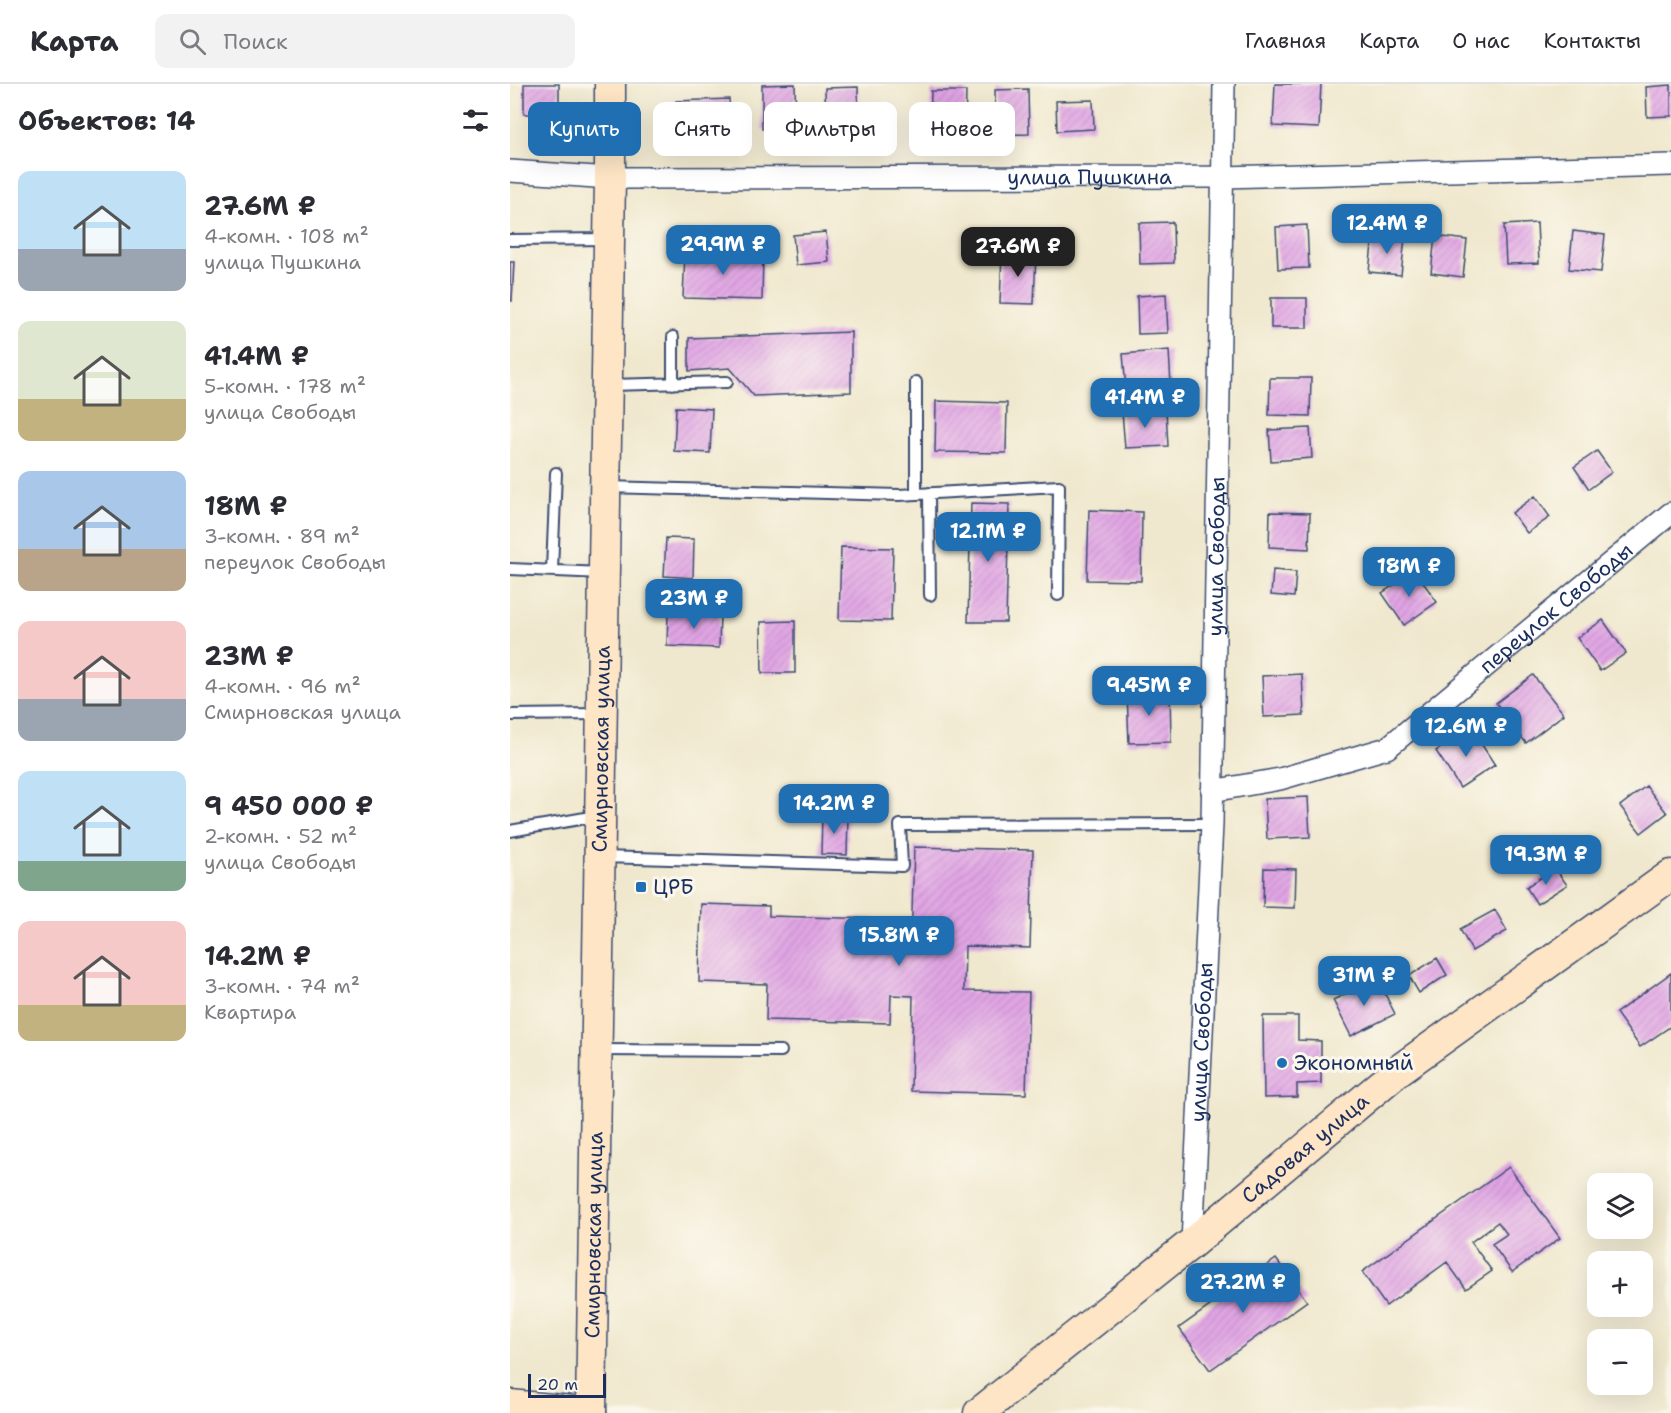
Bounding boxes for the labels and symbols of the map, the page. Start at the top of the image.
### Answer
street label: улица Пушкина [1007,163,1172,191]
pin: 12.4M ₽ [1332,204,1442,255]
pin: 29.9M ₽ [668,225,778,276]
pin: 27.6M ₽ [963,227,1073,278]
pin: 41.4M ₽ [1090,378,1200,429]
street label: улица Свободы [1201,476,1232,637]
pin: 12.1M ₽ [933,512,1043,563]
street label: переулок Свободы [1474,536,1639,680]
pin: 18M ₽ [1367,547,1451,598]
pin: 23M ₽ [652,579,736,630]
street label: Смирновская улица [586,645,617,853]
pin: 9.45M ₽ [1094,666,1204,717]
pin: 12.6M ₽ [1411,707,1521,758]
pin: 14.2M ₽ [779,784,889,835]
pin: 19.3M ₽ [1491,835,1601,886]
place label: ЦРБ [653,873,694,901]
marker: ЦРБ [634,880,648,894]
pin: 15.8M ₽ [844,916,954,967]
pin: 31M ₽ [1322,956,1406,1007]
street label: улица Свободы [1184,962,1219,1123]
place label: Экономный [1294,1049,1414,1077]
marker: Экономный [1275,1056,1289,1070]
street label: Садовая улица [1236,1087,1375,1210]
street label: Смирновская улица [578,1131,609,1339]
pin: 27.2M ₽ [1188,1263,1298,1314]
scale bar [528,1371,606,1398]

